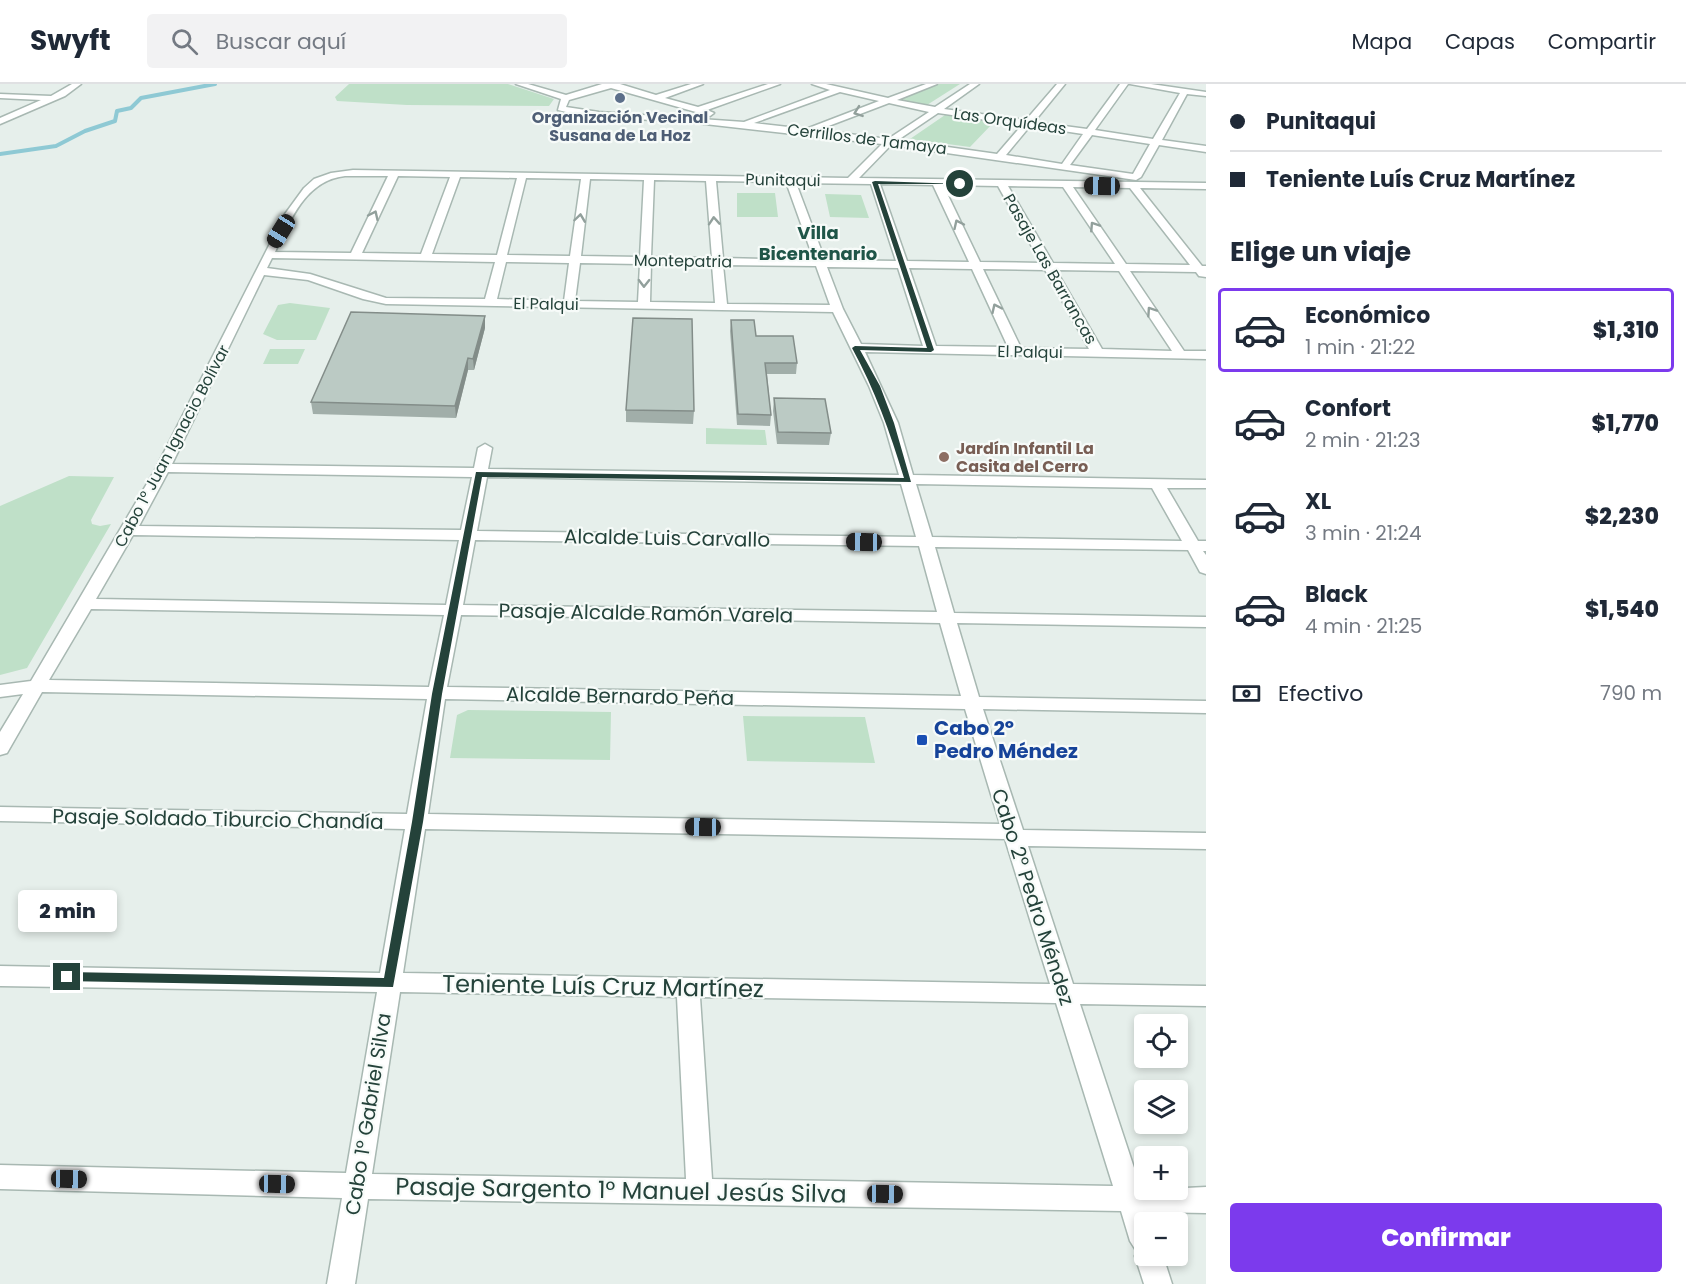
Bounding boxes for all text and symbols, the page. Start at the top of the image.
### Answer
search box [147,14,567,68]
text: Swyft [30,21,111,60]
icon: search [168,25,201,58]
text: Buscar aquí [216,26,346,57]
text: Mapa [1351,27,1412,56]
text: Capas [1445,27,1515,56]
text: Compartir [1548,27,1656,56]
marker: Organización Vecinal Susana de La Hoz [613,91,627,105]
street label: Las Orquídeas [952,102,1068,140]
one-way arrow [853,104,864,117]
place label: Organización Vecinal Susana de La Hoz [532,106,708,147]
text: Punitaqui [1266,106,1376,137]
street label: Cerrillos de Tamaya [786,118,948,160]
text: Teniente Luís Cruz Martínez [1266,164,1575,195]
street label: Punitaqui [745,168,821,192]
route start [946,170,973,197]
car [1084,177,1120,195]
street label: Pasaje Las Barrancas [997,190,1103,348]
one-way arrow [367,210,379,221]
car [264,211,298,251]
one-way arrow [574,214,586,223]
one-way arrow [708,216,721,225]
district label: Villa Bicentenario [759,220,877,266]
one-way arrow [954,220,966,231]
one-way arrow [1090,222,1101,233]
text: Elige un viaje [1230,233,1411,270]
street label: Montepatria [634,249,732,273]
one-way arrow [638,279,650,288]
street label: El Palqui [513,292,579,316]
text: Económico [1305,300,1430,331]
icon: car [1233,303,1287,357]
one-way arrow [992,304,1004,315]
one-way arrow [1147,307,1158,318]
text: $1,310 [1593,315,1659,346]
text: 1 min · 21:22 [1305,333,1415,361]
street label: El Palqui [997,340,1063,364]
street label: Cabo 1° Juan Ignacio Bolívar [109,341,235,551]
text: Confort [1305,393,1391,424]
icon: car [1233,396,1287,450]
text: $1,770 [1592,408,1659,439]
text: 2 min · 21:23 [1305,426,1421,454]
place label: Jardín Infantil La Casita del Cerro [956,437,1094,478]
marker: Jardín Infantil La Casita del Cerro [937,450,951,464]
text: XL [1305,486,1331,517]
icon: car [1233,489,1287,543]
text: $2,230 [1585,501,1659,532]
text: 3 min · 21:24 [1305,519,1422,547]
street label: Alcalde Luis Carvallo [564,522,770,554]
car [846,533,882,551]
text: Black [1305,579,1368,610]
icon: car [1233,582,1287,636]
text: $1,540 [1585,594,1659,625]
street label: Pasaje Alcalde Ramón Varela [498,596,794,630]
text: 4 min · 21:25 [1305,612,1422,640]
icon: cash [1230,677,1263,710]
text: Efectivo [1278,678,1363,709]
text: 790 m [1600,679,1662,707]
street label: Alcalde Bernardo Peña [506,680,734,712]
place label: Cabo 2º Pedro Méndez [934,714,1078,765]
marker: Cabo 2º Pedro Méndez [915,733,929,747]
street label: Cabo 2° Pedro Méndez [985,785,1081,1009]
street label: Pasaje Soldado Tiburcio Chandía [52,802,384,836]
car [685,818,721,836]
callout: 2 min [17,890,116,932]
text: 2 min [39,897,96,925]
route end [53,963,80,990]
street label: Teniente Luís Cruz Martínez [442,967,764,1005]
street label: Cabo 1° Gabriel Silva [338,1011,398,1217]
map controls [1134,1014,1188,1266]
button: locate [1134,1014,1188,1068]
button: layers [1134,1080,1188,1134]
button: + [1134,1146,1188,1200]
car [51,1170,87,1188]
street label: Pasaje Sargento 1° Manuel Jesús Silva [395,1170,847,1210]
car [259,1175,295,1193]
car [867,1185,903,1203]
button: Confirmar [1230,1203,1662,1272]
button: − [1134,1212,1188,1266]

